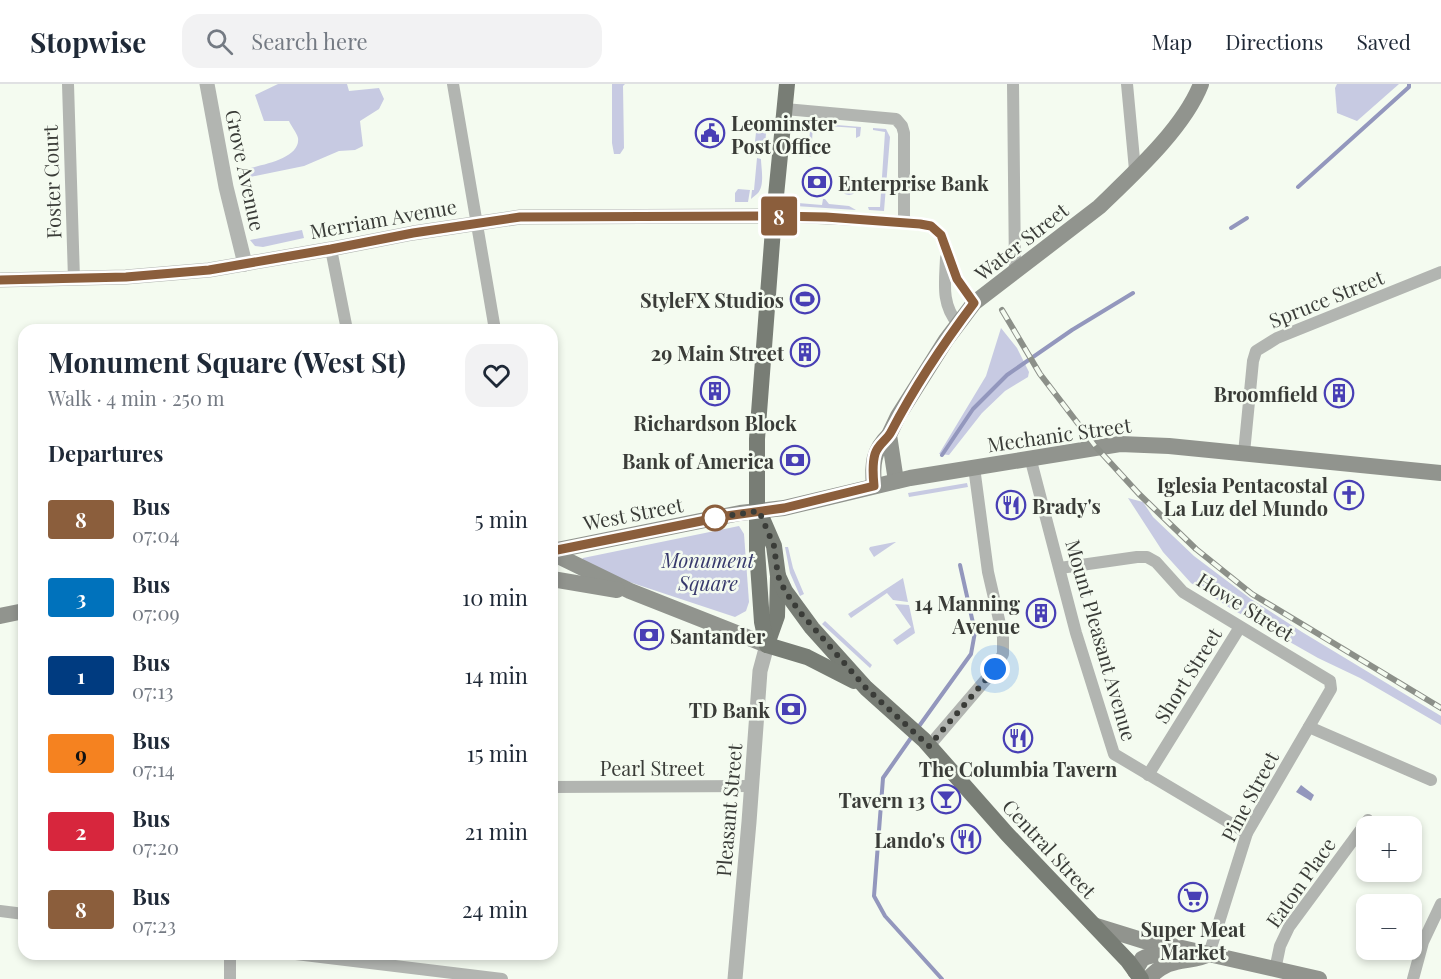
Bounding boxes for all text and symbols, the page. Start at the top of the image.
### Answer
search box [182,14,602,68]
text: Stopwise [30,23,146,60]
icon: search [203,25,236,58]
text: Search here [251,26,368,56]
text: Map [1151,27,1192,55]
text: Directions [1225,27,1323,55]
text: Saved [1356,27,1411,55]
street label: Grove Avenue [220,107,272,233]
place label: Leominster Post Office [731,109,837,159]
public building icon: Leominster Post Office [694,117,726,149]
street label: Foster Court [35,124,66,239]
bank icon: Enterprise Bank [801,166,833,198]
place label: Enterprise Bank [838,169,989,196]
street label: Merriam Avenue [307,192,459,244]
street label: Water Street [968,195,1074,287]
line badge: 8 [760,196,798,236]
text: 8 [773,202,785,230]
street label: Spruce Street [1265,262,1388,333]
sports icon: StyleFX Studios [789,283,821,315]
place label: StyleFX Studios [640,286,784,313]
building icon: 29 Main Street [789,336,821,368]
place label: 29 Main Street [651,339,785,366]
text: Monument Square (West St) [48,343,406,380]
button: heart [465,344,528,407]
building icon: Richardson Block [699,375,731,407]
building icon: Broomfield [1323,377,1355,409]
place label: Broomfield [1214,380,1318,407]
text: Walk · 4 min · 250 m [48,384,225,411]
place label: Richardson Block [633,409,797,436]
street label: Mechanic Street [985,410,1133,457]
text: Departures [48,438,163,468]
bank icon: Bank of America [779,444,811,476]
place label: Bank of America [622,447,775,474]
place label: Iglesia Pentacostal La Luz del Mundo [1157,471,1328,521]
church icon: Iglesia Pentacostal La Luz del Mundo [1333,479,1365,511]
restaurant icon: Brady's [995,489,1027,521]
street label: West Street [580,490,686,536]
text: Bus [132,491,170,521]
place label: Brady's [1032,492,1101,519]
text: 5 min [475,504,528,534]
text: 8 [75,505,87,533]
unlabelled marker [702,505,728,531]
text: 07:04 [132,521,179,548]
street label: Mount Pleasant Avenue [1060,536,1144,744]
park label: Monument Square [661,546,756,596]
street label: Howe Street [1192,566,1300,647]
text: Bus [132,569,170,599]
text: 10 min [462,582,528,612]
text: 3 [76,583,86,611]
place label: 14 Manning Avenue [915,589,1020,639]
building icon: 14 Manning Avenue [1025,597,1057,629]
text: 07:09 [132,599,180,626]
bank icon: Santander [633,619,665,651]
street label: Short Street [1147,621,1228,728]
place label: Santander [670,622,766,649]
text: Bus [132,647,170,677]
your location [980,654,1010,684]
text: 14 min [464,660,528,690]
text: 1 [77,661,85,689]
text: 07:13 [132,677,174,704]
bank icon: TD Bank [775,693,807,725]
place label: TD Bank [689,696,770,723]
restaurant icon: The Columbia Tavern [1002,722,1034,754]
text: Bus [132,725,170,755]
text: 15 min [467,738,528,768]
text: 9 [75,739,87,767]
street label: Pleasant Street [709,741,747,878]
street label: Pine Street [1214,745,1284,846]
street label: Pearl Street [600,754,705,781]
text: 07:14 [132,755,175,782]
place label: The Columbia Tavern [919,755,1118,782]
bar icon: Tavern 13 [930,783,962,815]
place label: Tavern 13 [839,786,925,813]
street label: Central Street [997,793,1104,904]
text: Bus [132,803,170,833]
text: 21 min [465,816,528,846]
map controls [1356,816,1422,960]
button: + [1356,816,1422,882]
text: 2 [76,817,86,845]
restaurant icon: Lando's [950,823,982,855]
place label: Lando's [874,826,945,853]
street label: Eaton Place [1259,832,1341,932]
text: 07:20 [132,833,179,860]
text: Bus [132,881,170,911]
supermarket icon: Super Meat Market [1177,881,1209,913]
text: 24 min [462,894,528,924]
button: − [1356,894,1422,960]
text: 8 [75,895,87,923]
text: 07:23 [132,911,176,938]
place label: Super Meat Market [1141,915,1246,965]

